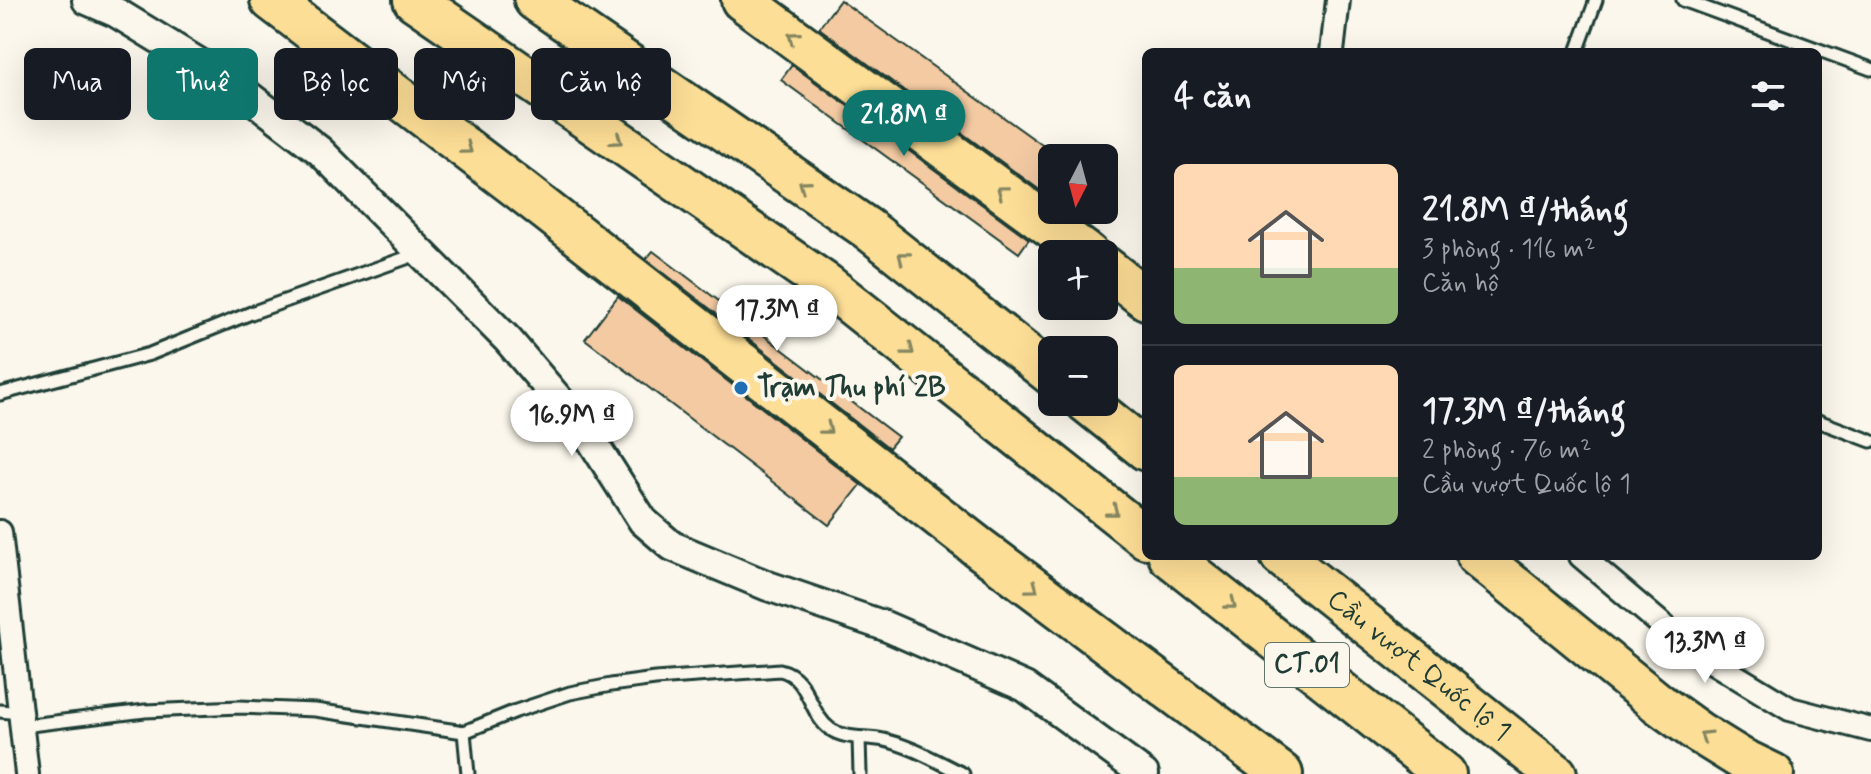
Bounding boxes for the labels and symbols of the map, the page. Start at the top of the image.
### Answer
one-way arrow [787,32,802,47]
pin: 21.8M ₫ [830,90,978,158]
one-way arrow [608,130,622,145]
one-way arrow [458,140,473,154]
north arrow [1038,144,1118,224]
one-way arrow [798,180,812,195]
one-way arrow [997,186,1011,200]
one-way arrow [897,253,912,267]
pin: 17.3M ₫ [703,285,851,353]
one-way arrow [900,340,914,355]
place label: Trạm Thu phí 2B [757,370,946,407]
marker: Trạm Thu phí 2B [732,379,750,397]
pin: 16.9M ₫ [498,390,646,458]
one-way arrow [818,419,832,434]
one-way arrow [1104,502,1119,516]
one-way arrow [1024,578,1039,592]
street label: Cầu vượt Quốc lộ 1 [1319,581,1519,750]
one-way arrow [1221,595,1236,609]
pin: 13.3M ₫ [1631,617,1779,685]
road number: CT.01 [1265,643,1349,687]
one-way arrow [1699,730,1714,745]

